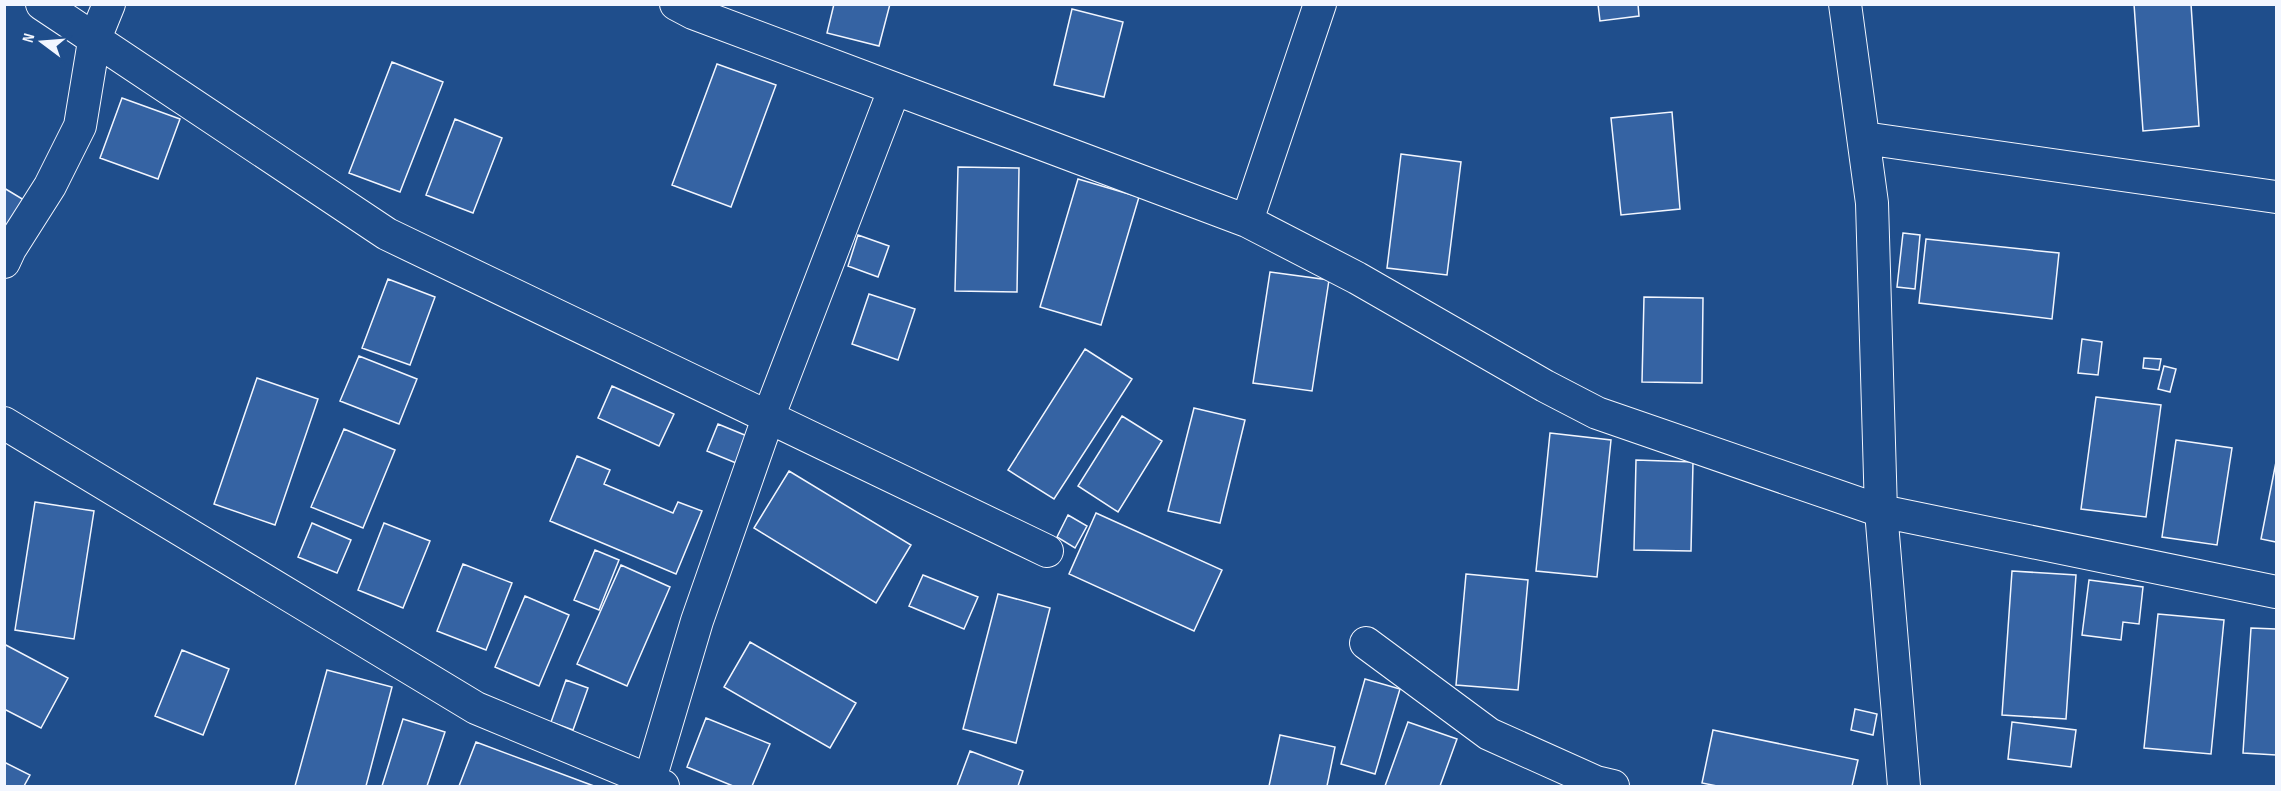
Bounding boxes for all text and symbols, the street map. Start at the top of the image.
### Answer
north arrow [12,12,72,72]
text: N [19,32,39,45]

